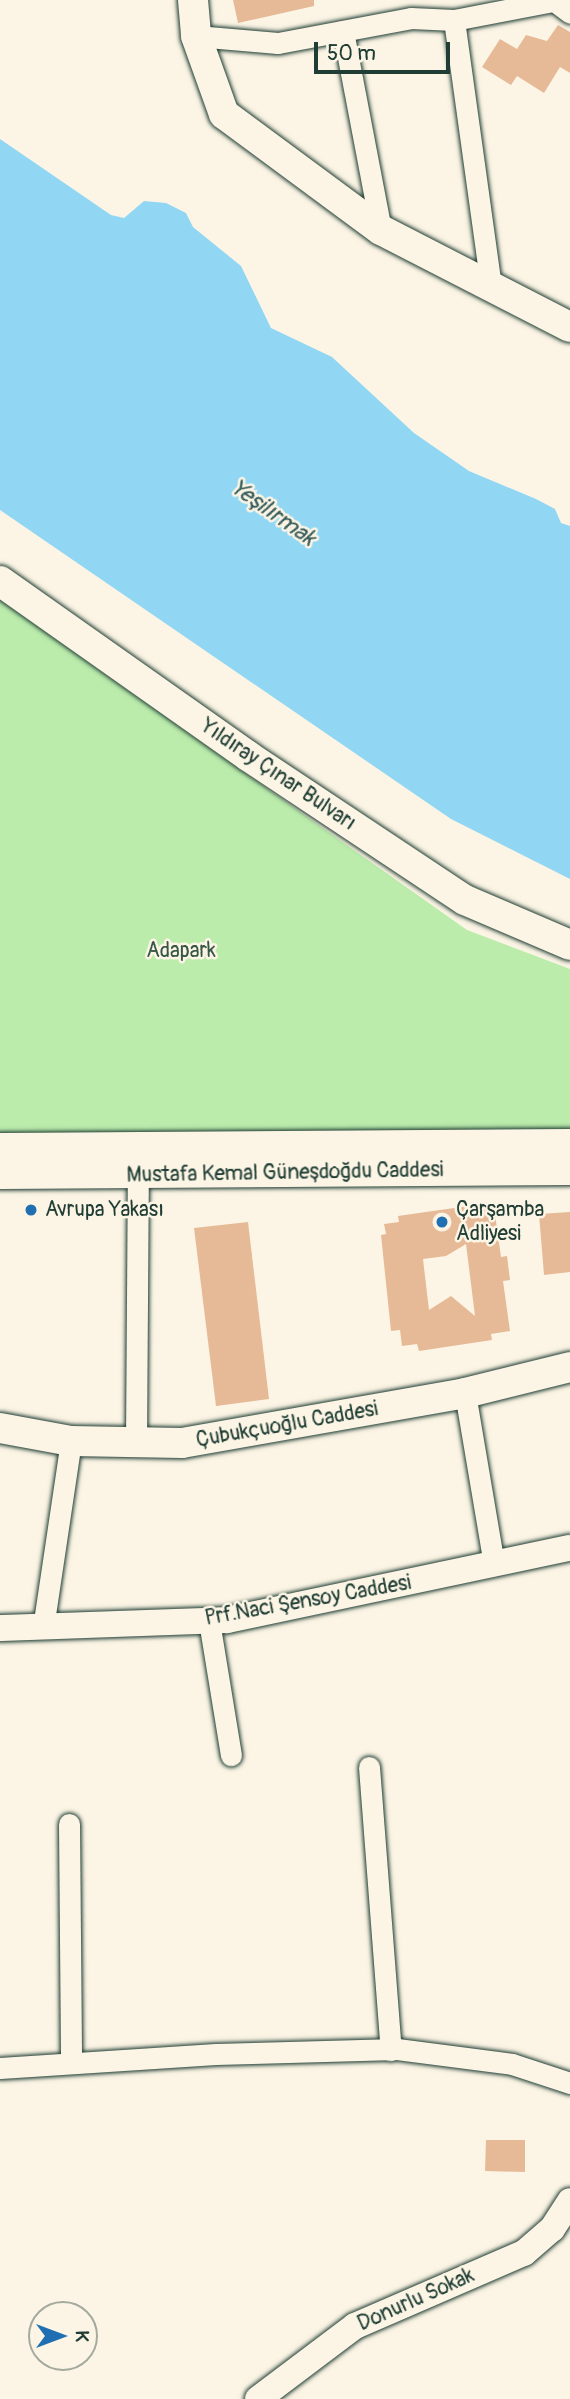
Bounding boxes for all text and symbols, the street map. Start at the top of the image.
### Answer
scale bar [318,28,454,72]
text: 50 m [327,40,376,67]
water label: Yeşilırmak [225,474,321,552]
street label: Yıldıray Çınar Bulvarı [196,714,360,836]
park label: Adapark [146,938,216,964]
street label: Mustafa Kemal Güneşdoğdu Caddesi [126,1158,444,1188]
place label: Avrupa Yakası [45,1197,164,1223]
place label: Çarşamba Adliyesi [456,1197,544,1247]
marker: Avrupa Yakası [23,1202,39,1218]
marker: Çarşamba Adliyesi [434,1214,450,1230]
street label: Çubukçuoğlu Caddesi [194,1397,380,1453]
street label: Prf.Naci Şensoy Caddesi [203,1570,413,1632]
street label: Donurlu Sokak [354,2263,478,2337]
north arrow [28,2301,98,2371]
text: K [70,2330,94,2342]

